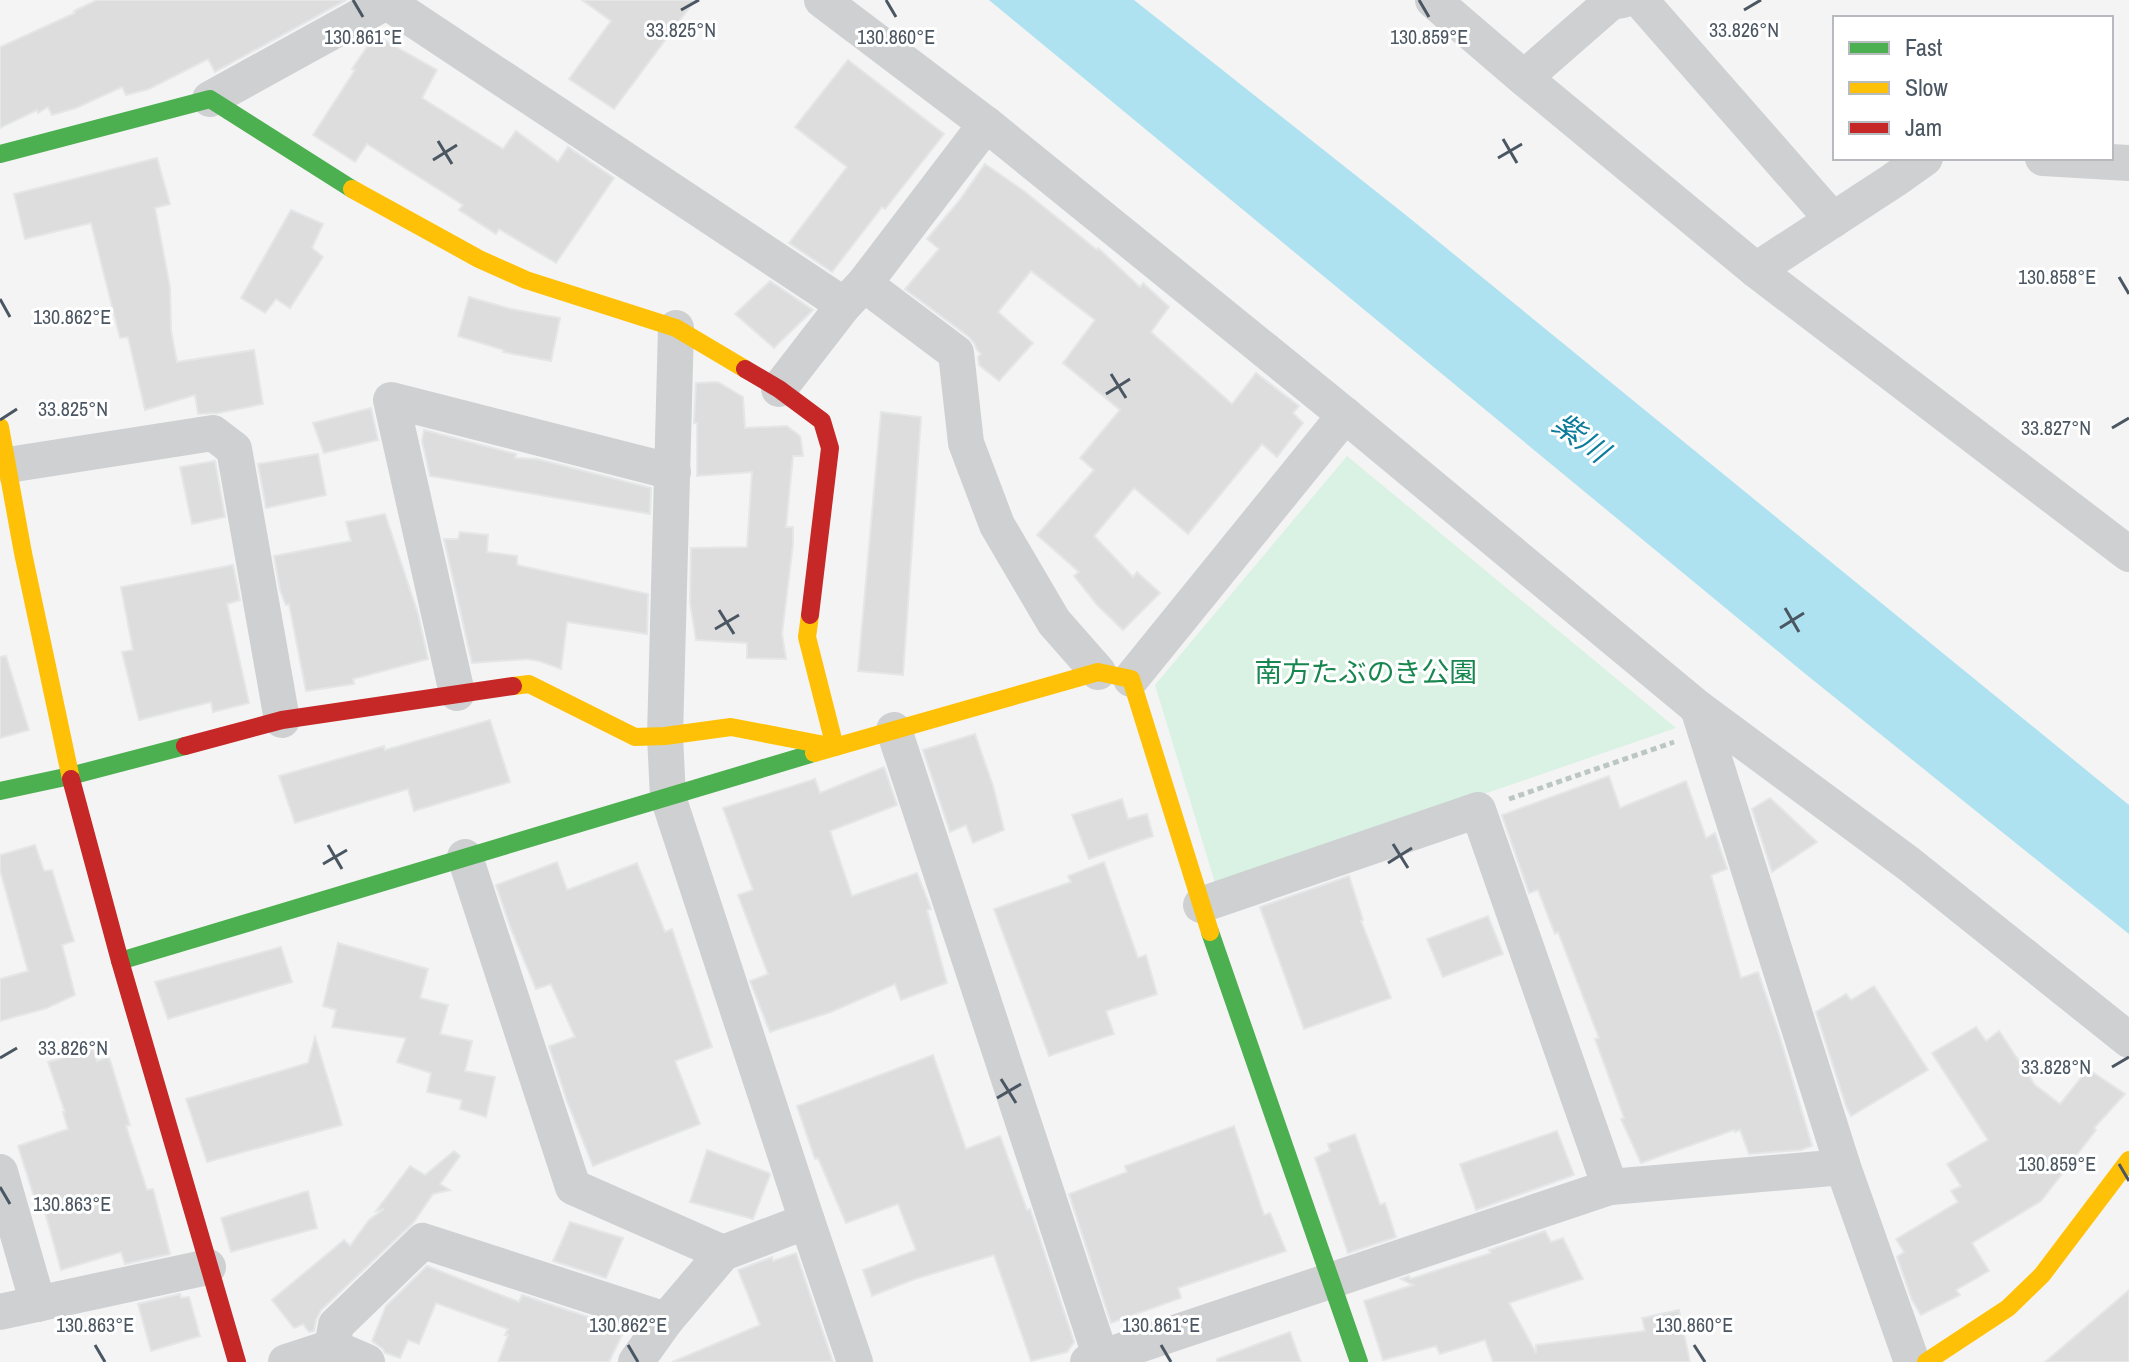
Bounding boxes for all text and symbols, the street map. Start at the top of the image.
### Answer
text: 33.825°N [646,16,716,43]
text: 33.826°N [1709,16,1779,43]
legend [1833,16,2113,160]
text: 130.861°E [324,23,402,50]
text: 130.860°E [857,23,935,50]
text: 130.859°E [1390,23,1468,50]
text: Fast [1905,31,1943,63]
text: Slow [1905,71,1948,103]
text: Jam [1905,111,1942,143]
text: 130.858°E [2018,263,2096,290]
text: 130.862°E [33,303,111,330]
text: 33.825°N [38,395,108,422]
water label: 紫川 [1545,403,1619,473]
text: 33.827°N [2021,414,2091,441]
park label: 南方たぶのき公園 [1254,653,1478,691]
text: 33.826°N [38,1034,108,1061]
text: 33.828°N [2021,1053,2091,1080]
text: 130.859°E [2018,1150,2096,1177]
text: 130.863°E [33,1190,111,1217]
text: 130.863°E [56,1311,134,1338]
text: 130.862°E [589,1311,667,1338]
text: 130.861°E [1122,1311,1200,1338]
text: 130.860°E [1655,1311,1733,1338]

